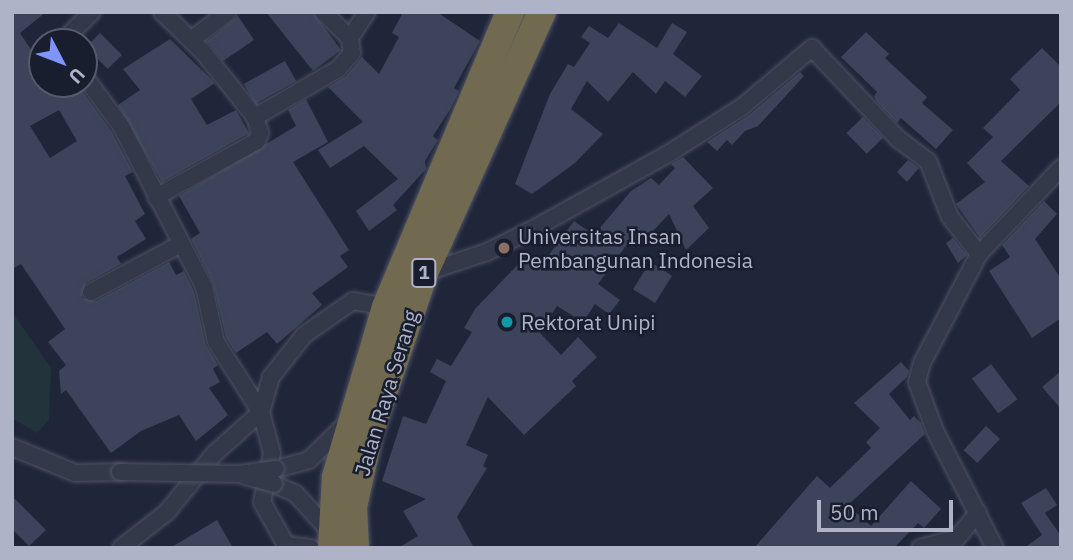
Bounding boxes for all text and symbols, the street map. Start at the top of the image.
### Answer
north arrow [28,28,98,98]
text: U [64,63,90,89]
place label: Universitas Insan Pembangunan Indonesia [518,223,753,273]
marker: Universitas Insan Pembangunan Indonesia [496,240,512,256]
road number: 1 [410,258,438,288]
street label: Jalan Raya Serang [349,307,423,479]
place label: Rektorat Unipi [521,309,656,335]
marker: Rektorat Unipi [499,314,515,330]
scale bar [821,486,958,530]
text: 50 m [830,498,879,526]

